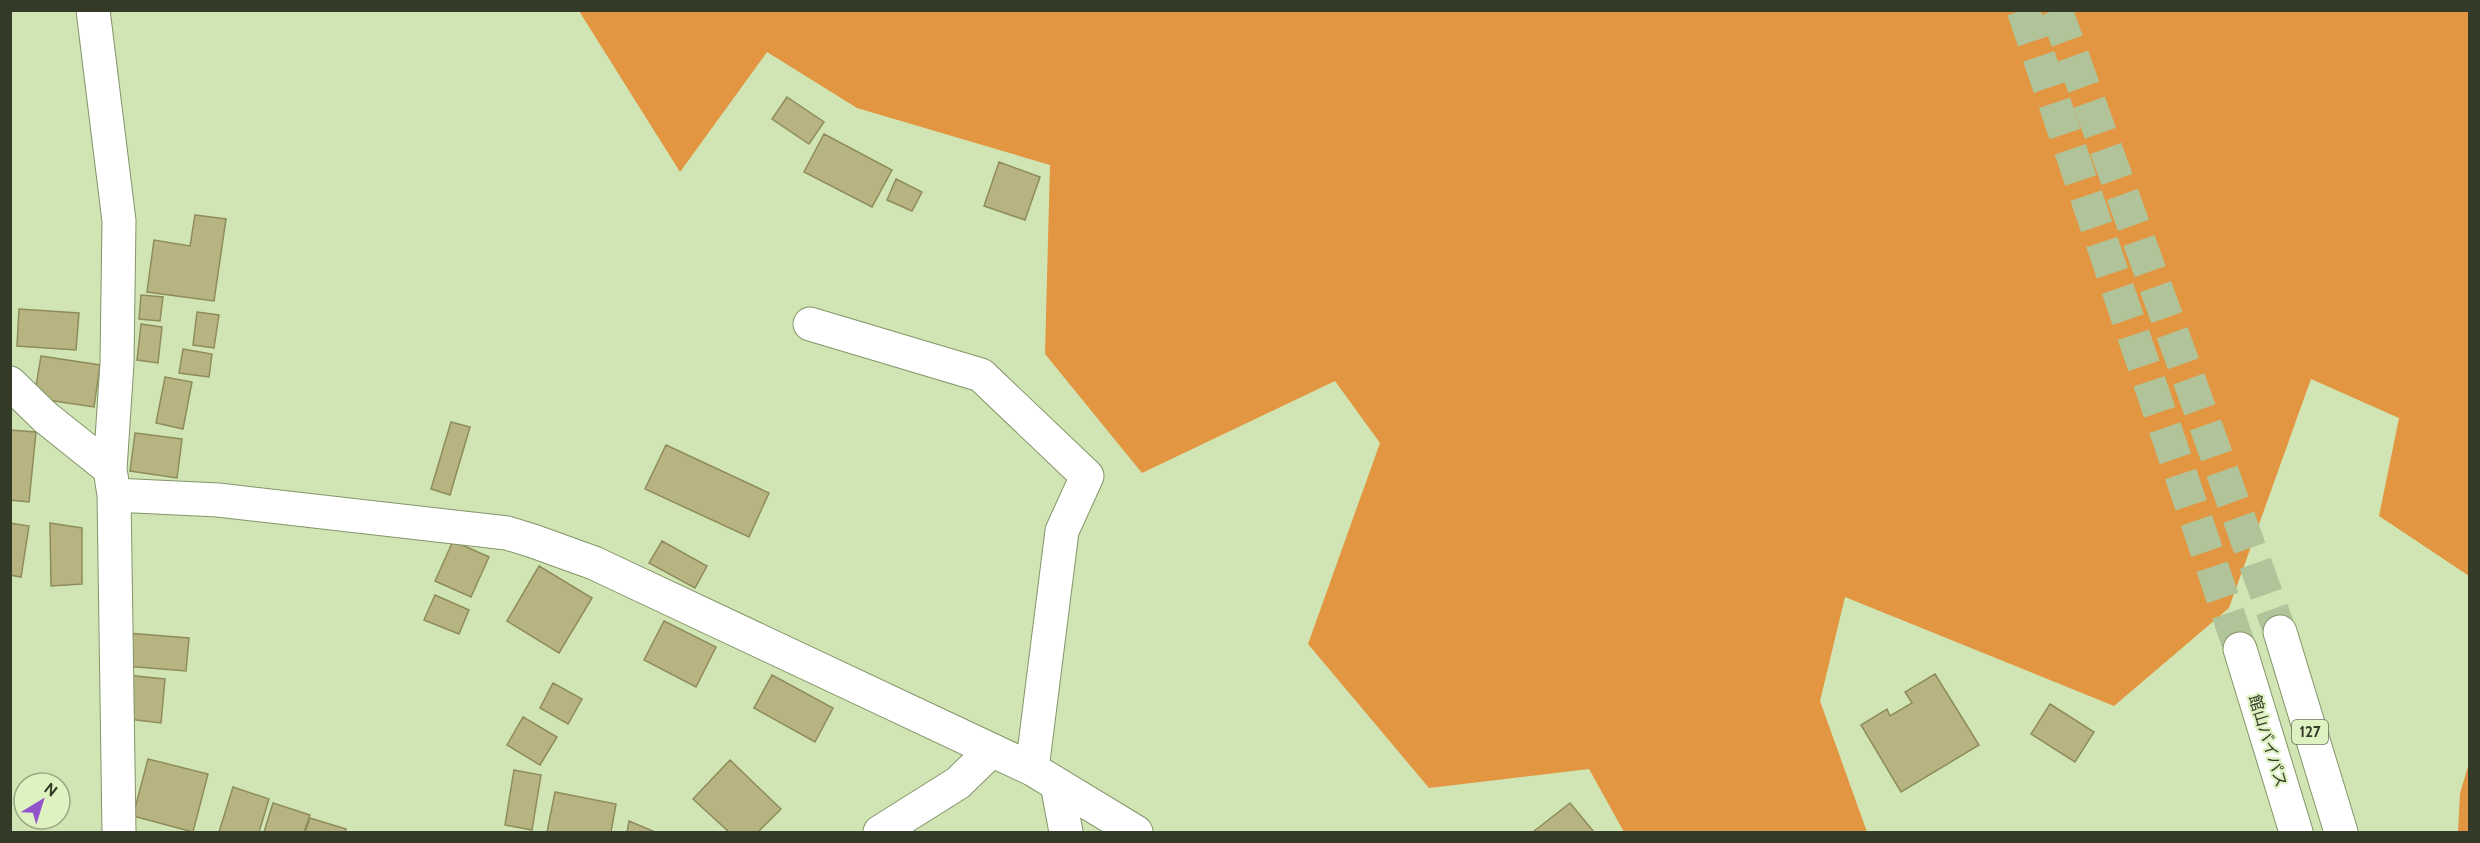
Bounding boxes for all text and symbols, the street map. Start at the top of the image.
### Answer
street label: 館山バイパス [2245,692,2291,790]
road number: 127 [2292,720,2328,744]
north arrow [12,771,72,831]
text: N [41,779,61,801]

